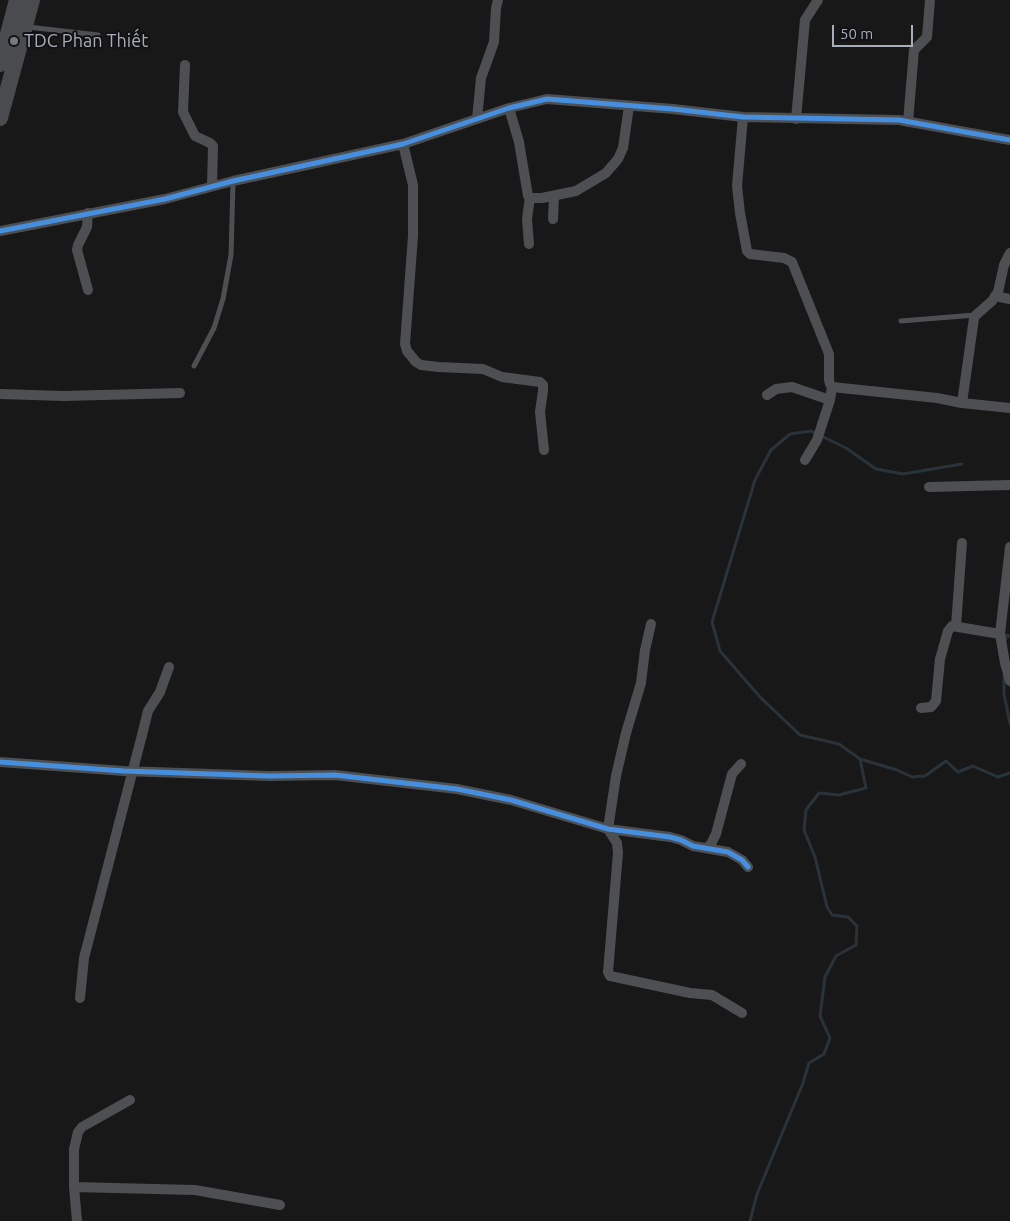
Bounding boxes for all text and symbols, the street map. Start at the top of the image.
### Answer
scale bar [835,15,916,47]
text: 50 m [840,25,873,42]
place label: TDC Phan Thiết [24,30,148,52]
marker: TDC Phan Thiết [8,35,20,47]

